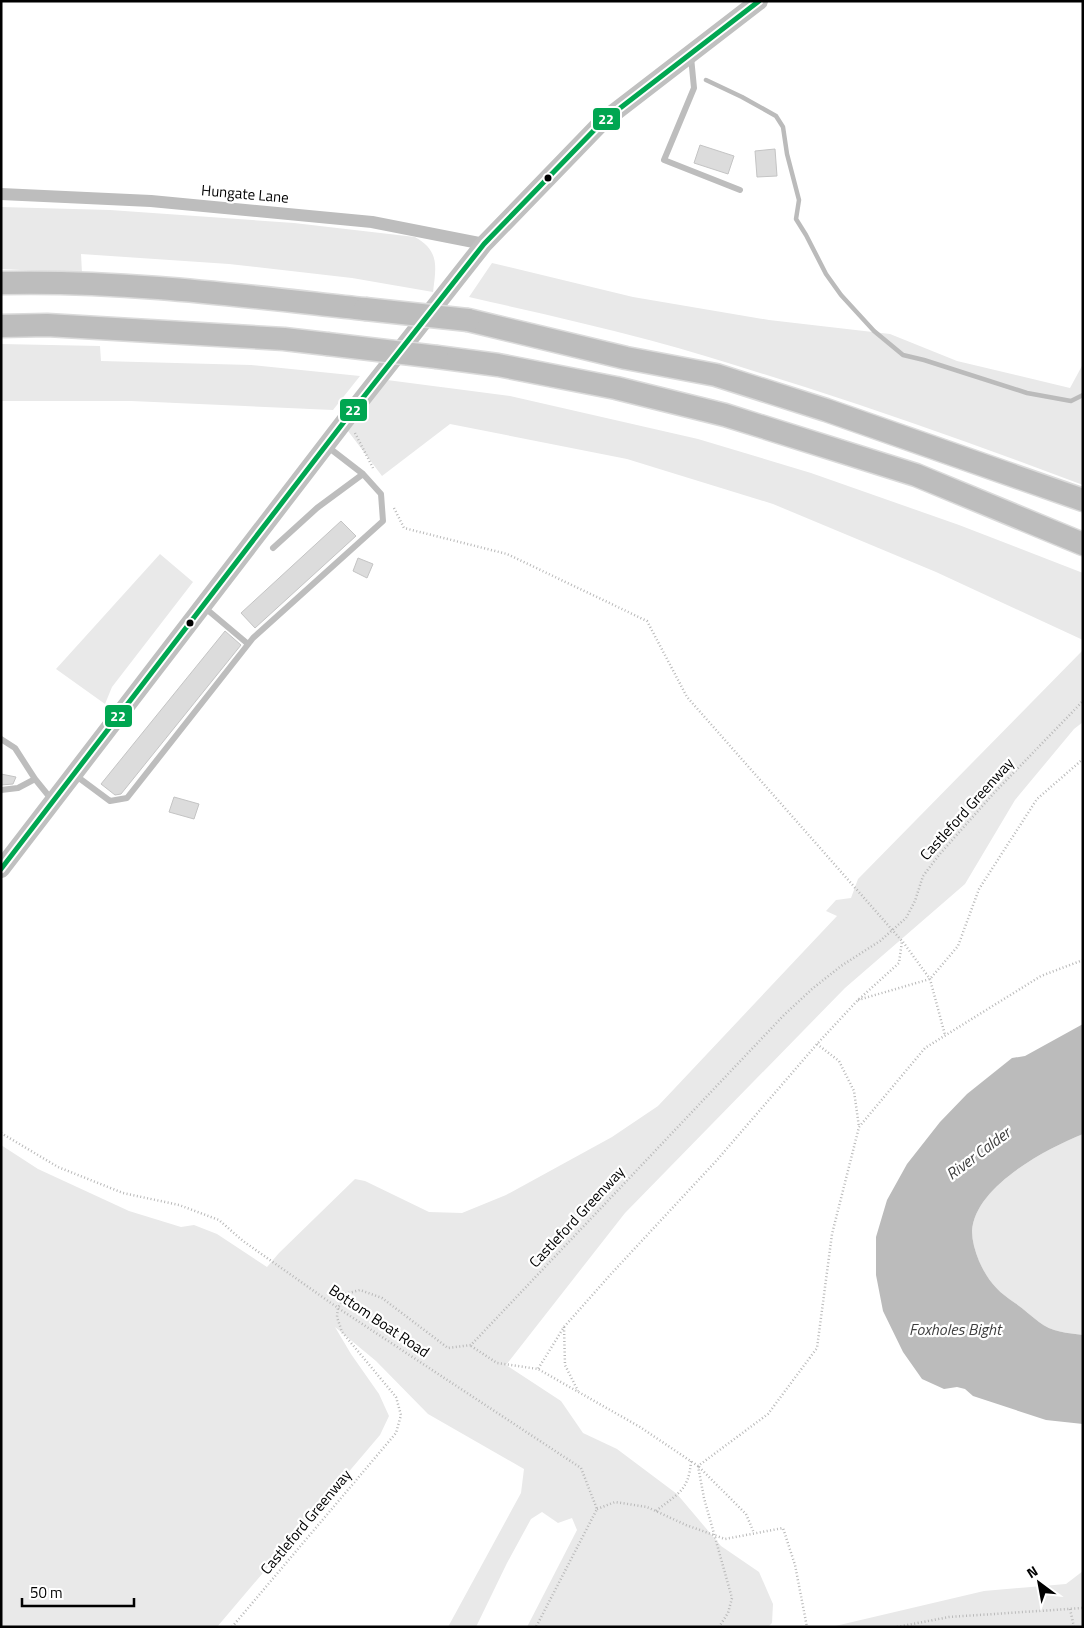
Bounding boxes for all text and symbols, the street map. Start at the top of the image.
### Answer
line badge: 22 [592,107,621,131]
text: 22 [598,108,614,129]
unlabelled marker [543,173,553,183]
street label: Hungate Lane [200,178,290,209]
line badge: 22 [339,398,368,422]
text: 22 [345,399,361,420]
unlabelled marker [185,618,195,628]
line badge: 22 [104,704,133,728]
text: 22 [110,705,126,726]
street label: Castleford Greenway [914,752,1019,865]
water label: River Calder [941,1120,1017,1185]
street label: Castleford Greenway [523,1161,630,1273]
street label: Bottom Boat Road [324,1278,434,1363]
water label: Foxholes Bight [909,1317,1003,1341]
street label: Castleford Greenway [255,1464,357,1579]
north arrow [1014,1558,1064,1608]
text: N [1022,1560,1042,1583]
scale bar [22,1576,135,1608]
text: 50 m [30,1581,63,1604]

